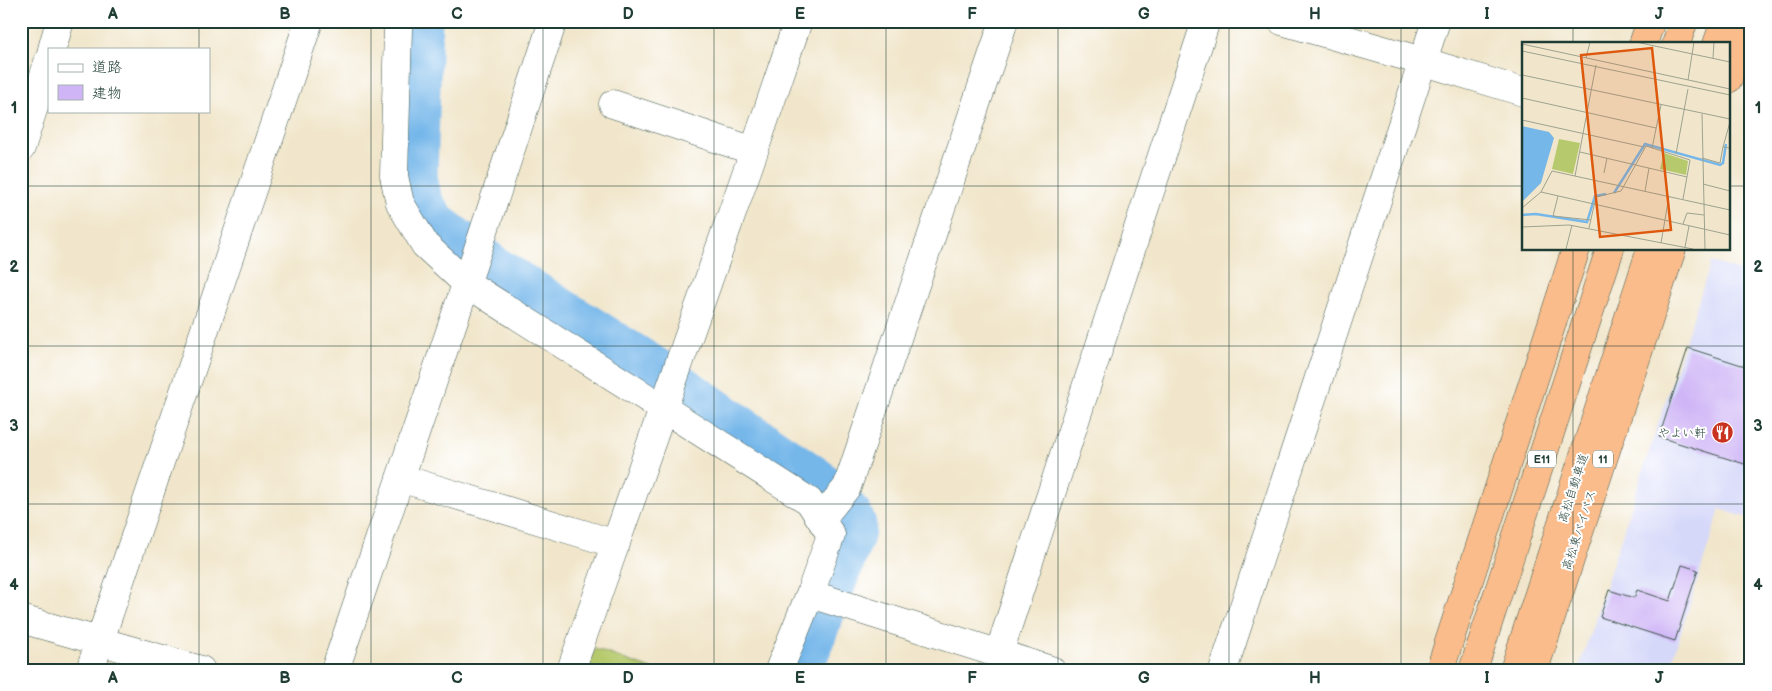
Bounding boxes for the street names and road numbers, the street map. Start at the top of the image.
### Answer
road number: E11 [1528,450,1556,468]
road number: 11 [1593,450,1613,468]
street label: 高松自動車道 [1555,452,1592,525]
street label: 高松東バイパス [1559,488,1600,572]

